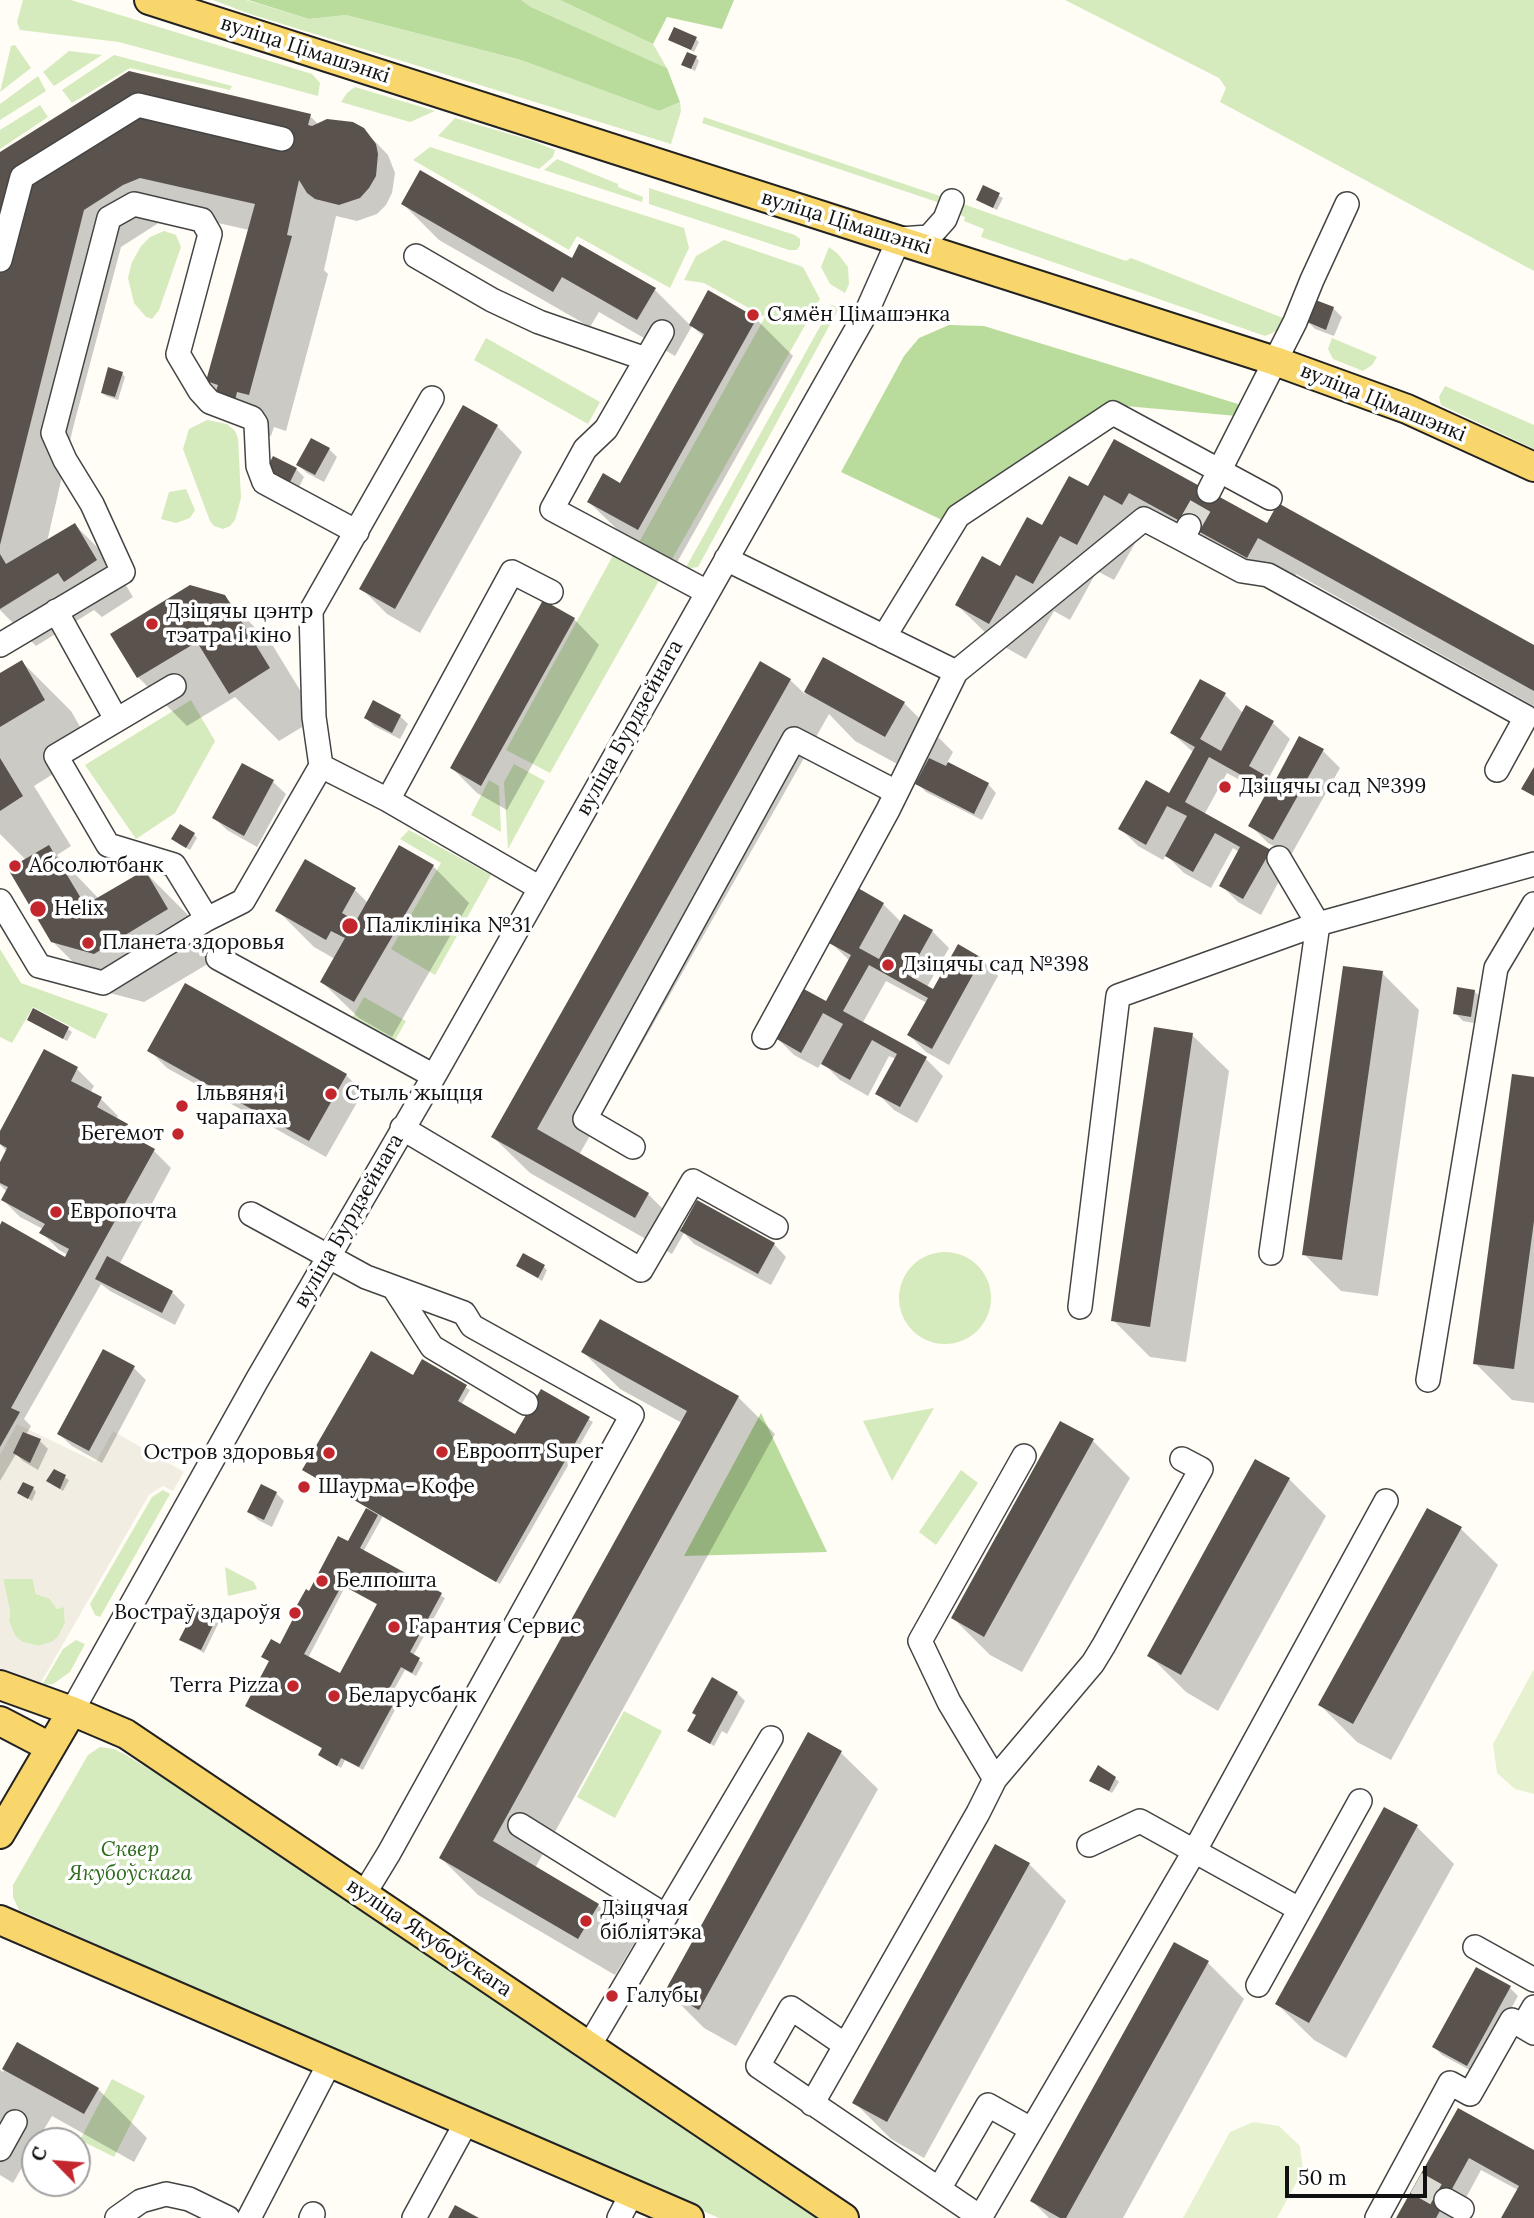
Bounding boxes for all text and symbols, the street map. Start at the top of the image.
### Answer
street label: вуліца Цімашэнкі [217,11,393,89]
street label: вуліца Цімашэнкі [758,185,934,261]
place label: Сямён Цімашэнка [767,302,950,328]
marker: Сямён Цімашэнка [745,307,761,323]
street label: вуліца Цімашэнкі [1296,358,1470,448]
place label: Дзіцячы цэнтр тэатра і кіно [166,599,313,649]
marker: Дзіцячы цэнтр тэатра і кіно [144,616,160,632]
street label: вуліца Бурдзейнага [571,636,689,820]
place label: Дзіцячы сад №399 [1239,774,1426,800]
marker: Дзіцячы сад №399 [1217,779,1233,795]
place label: Абсолютбанк [29,853,163,879]
marker: Абсолютбанк [7,858,23,874]
place label: Helix [54,896,104,922]
marker: Helix [28,899,48,919]
place label: Паліклініка №31 [366,913,531,939]
marker: Паліклініка №31 [340,916,360,936]
place label: Планета здоровья [102,930,285,956]
marker: Планета здоровья [80,935,96,951]
place label: Дзіцячы сад №398 [902,952,1089,978]
marker: Дзіцячы сад №398 [880,957,896,973]
place label: Ільвяня і чарапаха [196,1081,288,1131]
place label: Стыль жыцця [345,1081,483,1107]
marker: Стыль жыцця [323,1086,339,1102]
marker: Ільвяня і чарапаха [174,1098,190,1114]
place label: Бегемот [81,1121,164,1147]
marker: Бегемот [170,1126,186,1142]
street label: вуліца Бурдзейнага [289,1129,409,1313]
place label: Европочта [70,1199,177,1225]
marker: Европочта [48,1204,64,1220]
place label: Евроопт Super [456,1439,603,1465]
place label: Остров здоровья [143,1440,315,1466]
marker: Евроопт Super [434,1444,450,1460]
marker: Остров здоровья [321,1445,337,1461]
place label: Шаурма - Кофе [318,1474,475,1500]
marker: Шаурма - Кофе [296,1479,312,1495]
place label: Белпошта [336,1568,437,1594]
marker: Белпошта [314,1573,330,1589]
place label: Востраў здароўя [114,1600,281,1626]
marker: Востраў здароўя [287,1605,303,1621]
place label: Гарантия Сервис [408,1614,581,1640]
marker: Гарантия Сервис [386,1619,402,1635]
place label: Terra Pizza [170,1673,279,1699]
marker: Terra Pizza [285,1678,301,1694]
place label: Беларусбанк [348,1683,477,1709]
marker: Беларусбанк [326,1688,342,1704]
park label: Сквер Якубоўскага [68,1837,192,1887]
street label: вуліца Якубоўскага [342,1873,516,2003]
place label: Дзіцячая бібліятэка [600,1896,702,1946]
marker: Дзіцячая бібліятэка [578,1913,594,1929]
place label: Галубы [626,1983,699,2009]
marker: Галубы [604,1988,620,2004]
north arrow [21,2127,91,2197]
text: С [25,2143,52,2165]
scale bar [1289,2152,1431,2196]
text: 50 m [1298,2164,1347,2191]

